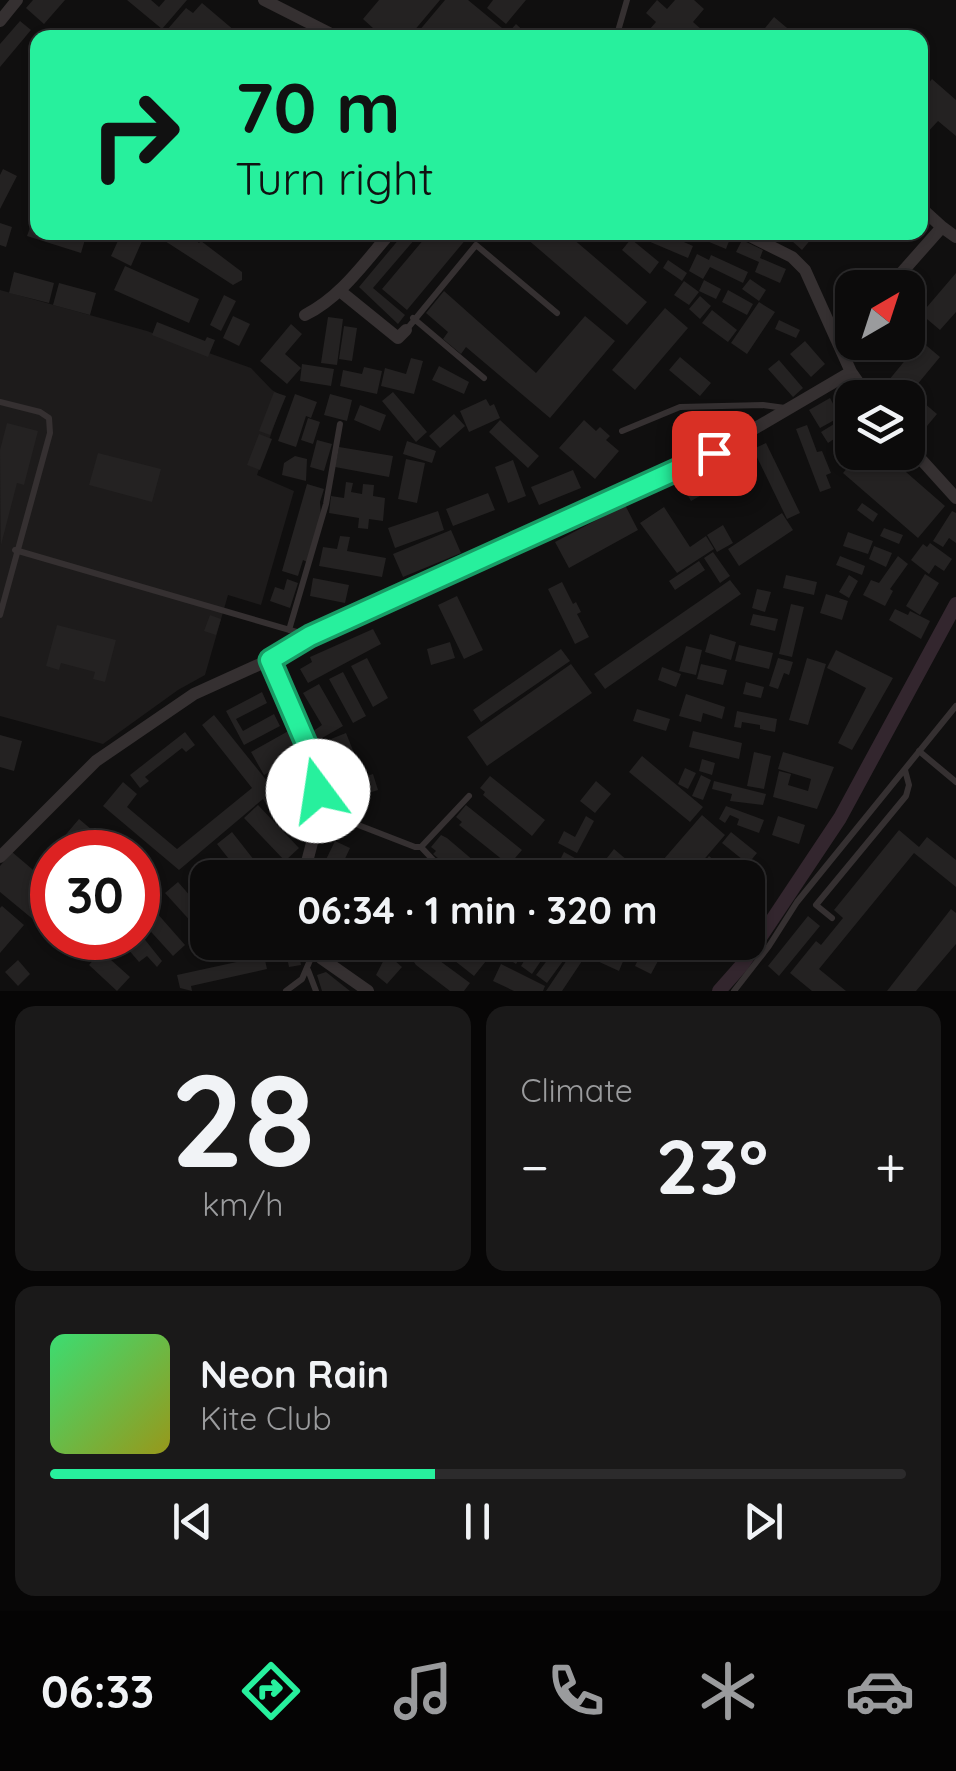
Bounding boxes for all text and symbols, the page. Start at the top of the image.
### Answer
text: 70 m [235,63,401,151]
icon: right [70,70,200,200]
text: Turn right [235,150,434,206]
north arrow [835,270,925,360]
map controls [835,270,925,470]
button: layers [835,380,925,470]
pin [672,411,757,496]
icon: arrive [687,426,742,481]
position arrow [266,739,370,843]
speed limit sign: 30 [30,830,160,960]
text: 06:34 · 1 min · 320 m [297,886,658,934]
text: 28 [170,1037,315,1200]
text: Climate [521,1070,633,1110]
text: 23° [656,1119,768,1213]
text: − [521,1132,549,1201]
text: + [875,1132,906,1201]
text: km/h [202,1184,283,1224]
text: Neon Rain [200,1350,389,1398]
text: Kite Club [200,1398,332,1438]
icon: previous [165,1494,220,1549]
icon: pause [450,1494,505,1549]
icon: next [736,1494,791,1549]
icon: directions [236,1656,306,1726]
icon: music [388,1656,458,1726]
icon: phone [541,1656,611,1726]
icon: climate [693,1656,763,1726]
icon: car [845,1656,915,1726]
text: 06:33 [41,1663,154,1719]

